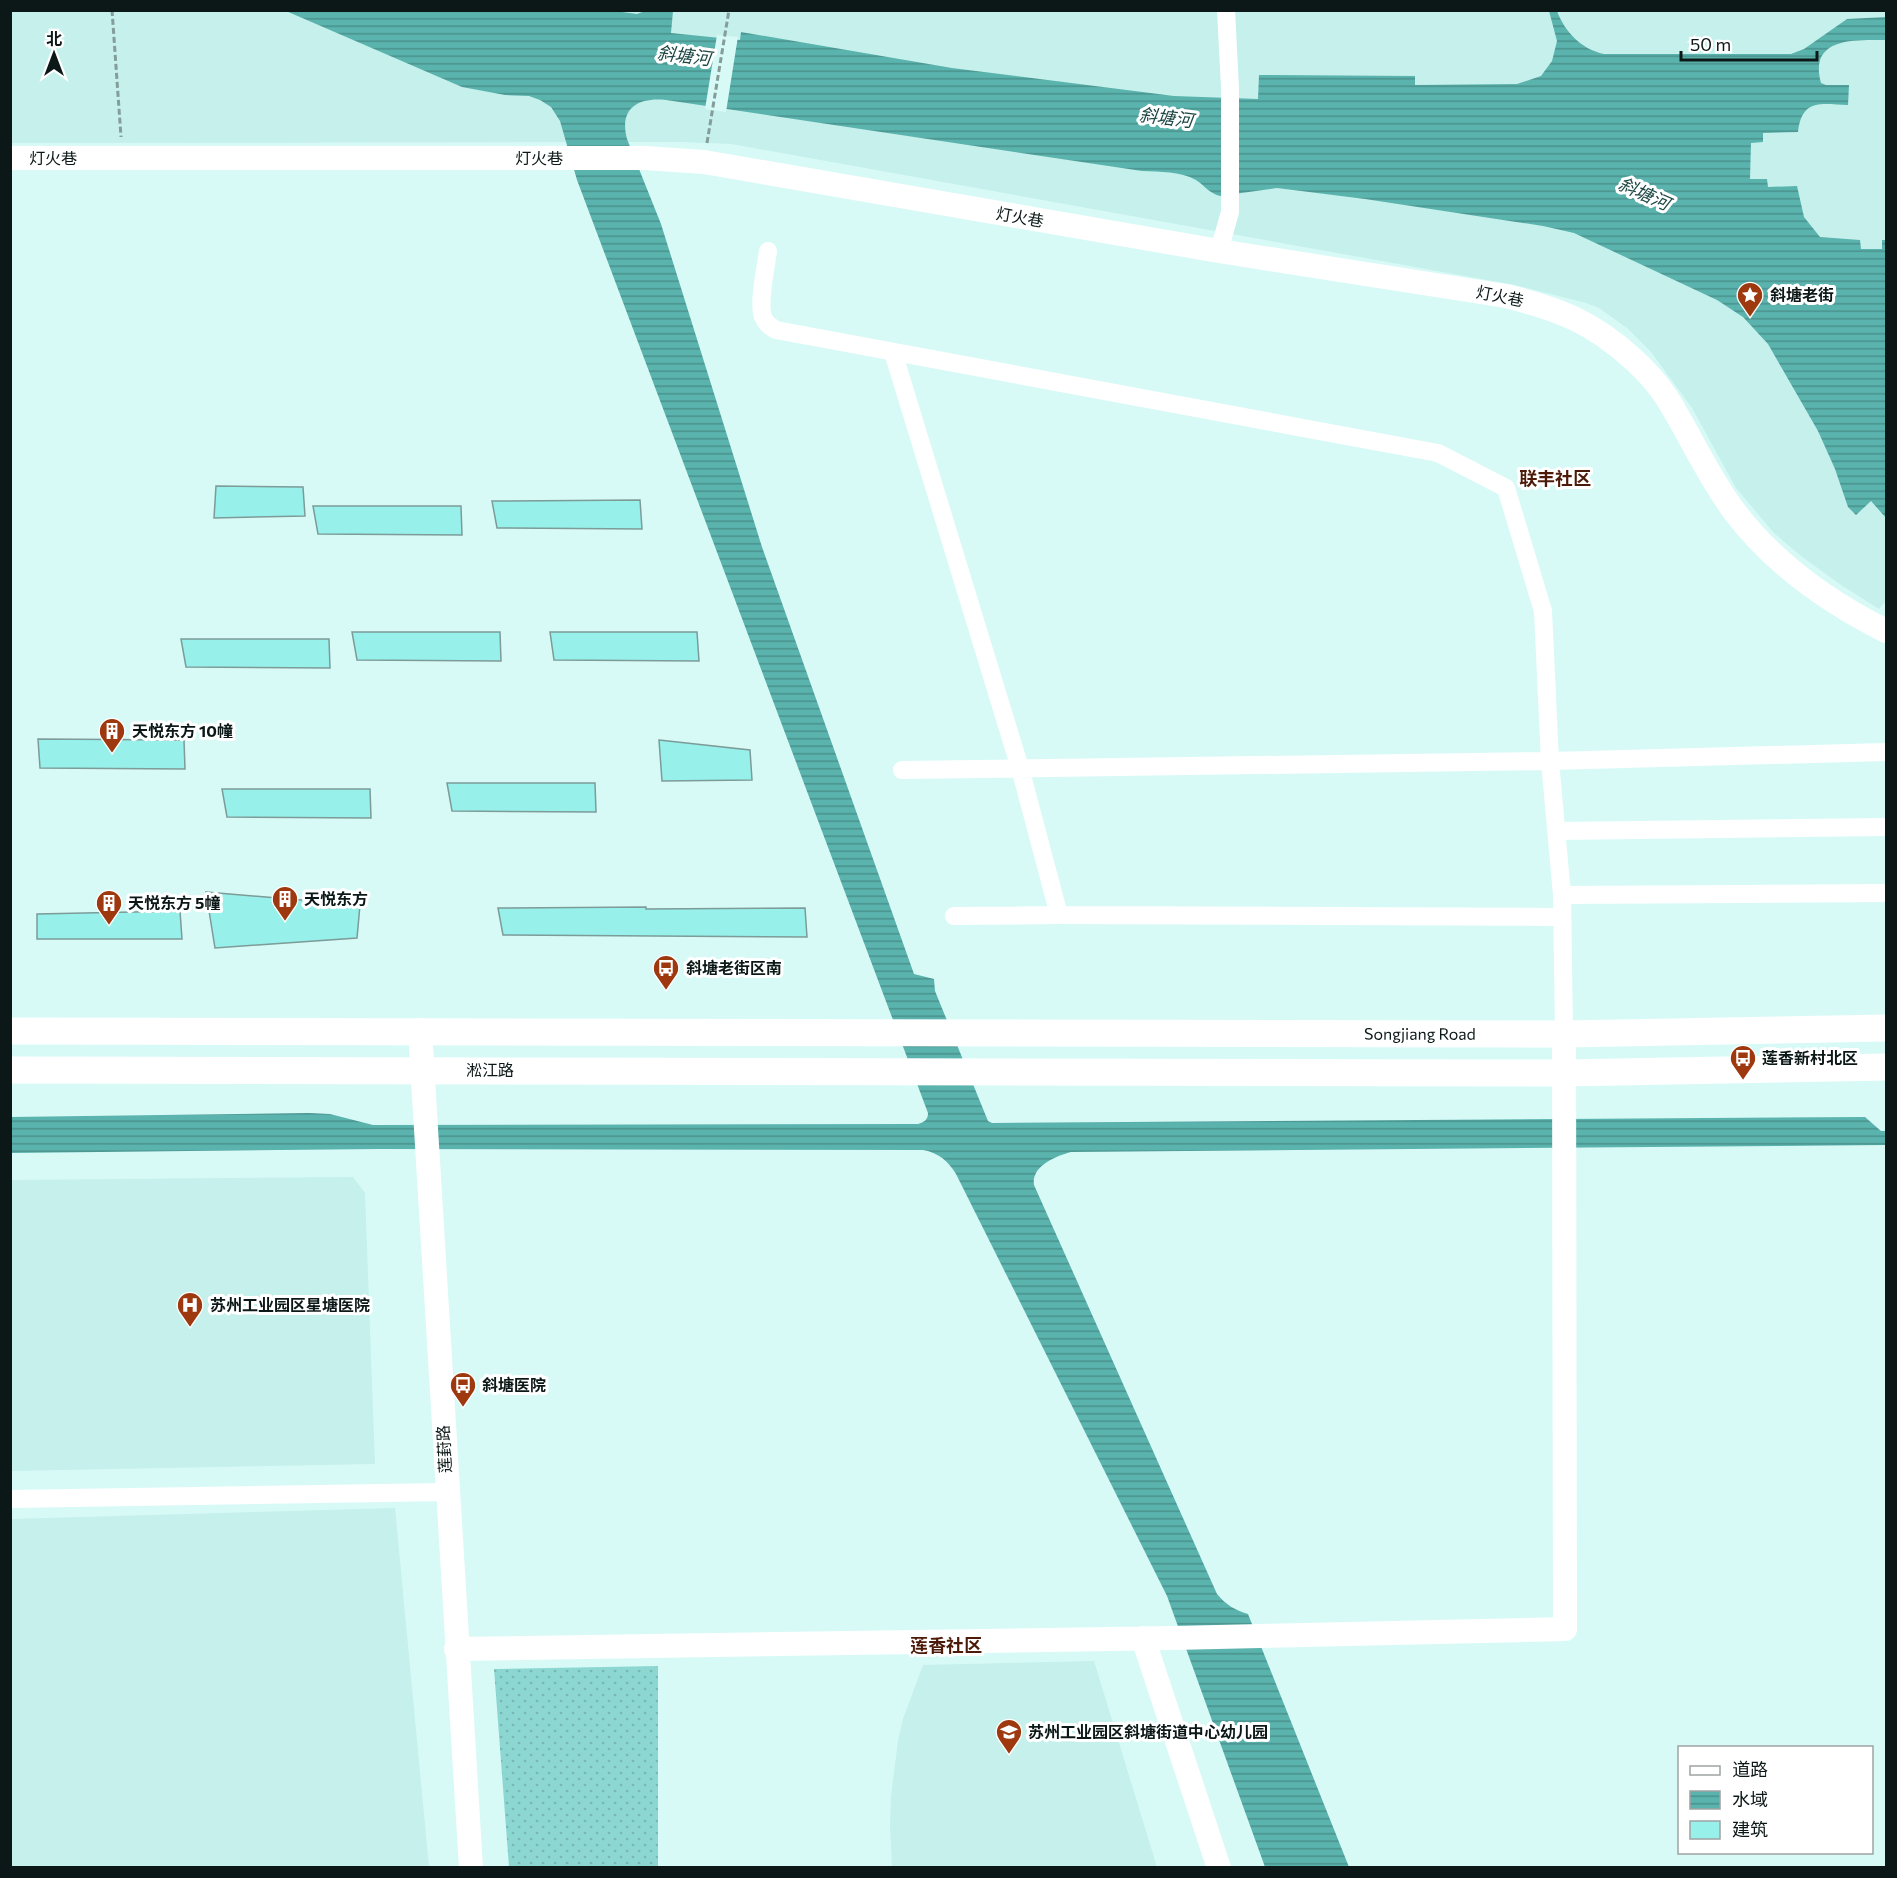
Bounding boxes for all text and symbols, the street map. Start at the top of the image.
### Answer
north arrow [24,24,84,84]
scale bar [1681,24,1818,62]
text: 北 [46,29,62,48]
text: 50 m [1690,33,1731,55]
water label: 斜塘河 [656,41,715,70]
water label: 斜塘河 [1138,103,1197,132]
street label: 灯火巷 [29,148,77,167]
street label: 灯火巷 [515,148,563,167]
water label: 斜塘河 [1615,172,1676,215]
street label: 灯火巷 [995,203,1045,230]
place icon: 斜塘老街 [1735,280,1765,318]
street label: 灯火巷 [1475,282,1525,309]
place label: 斜塘老街 [1770,285,1834,304]
district label: 联丰社区 [1519,467,1591,489]
building icon: 天悦东方 10幢 [97,716,127,754]
place label: 天悦东方 10幢 [132,721,233,740]
building icon: 天悦东方 [270,884,300,922]
building icon: 天悦东方 5幢 [94,888,124,926]
place label: 天悦东方 [304,889,368,908]
place label: 天悦东方 5幢 [128,893,220,912]
bus stop icon: 斜塘老街区南 [651,953,681,991]
place label: 斜塘老街区南 [686,958,782,977]
street label: Songjiang Road [1364,1024,1476,1043]
bus stop icon: 莲香新村北区 [1728,1043,1758,1081]
place label: 莲香新村北区 [1762,1048,1858,1067]
street label: 淞江路 [466,1060,514,1079]
hospital icon: 苏州工业园区星塘医院 [175,1290,205,1328]
place label: 苏州工业园区星塘医院 [210,1295,370,1314]
bus stop icon: 斜塘医院 [448,1370,478,1408]
place label: 斜塘医院 [482,1375,546,1394]
street label: 莲葑路 [433,1425,454,1473]
district label: 莲香社区 [910,1634,982,1656]
school or university icon: 苏州工业园区斜塘街道中心幼儿园 [994,1717,1024,1755]
place label: 苏州工业园区斜塘街道中心幼儿园 [1028,1722,1268,1741]
legend [1678,1746,1873,1854]
text: 道路 [1732,1758,1768,1780]
text: 水域 [1732,1788,1768,1810]
text: 建筑 [1732,1818,1768,1840]

